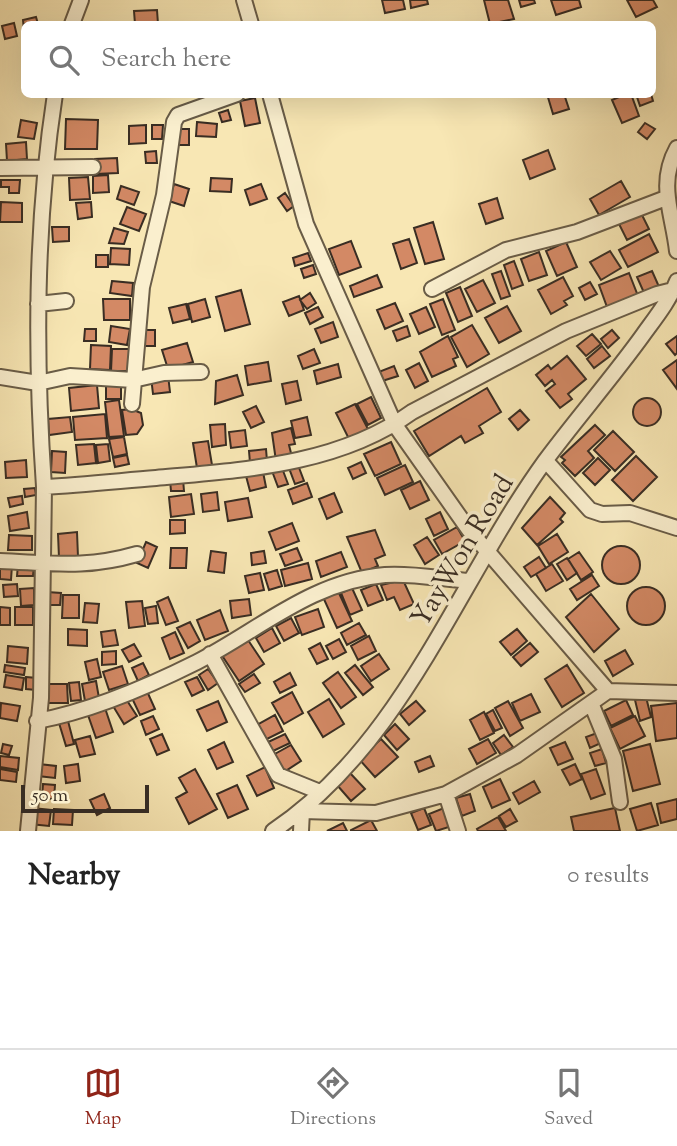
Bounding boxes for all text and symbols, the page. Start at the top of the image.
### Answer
search box [21,21,656,98]
icon: search [45,41,83,79]
text: Search here [101,41,231,78]
street label: YayWon Road [402,468,525,635]
scale bar [21,782,149,814]
text: 50 m [32,783,68,810]
text: Nearby [28,855,120,898]
text: 0 results [567,860,649,893]
tab: Map [84,1064,122,1133]
tab: Directions [290,1064,376,1133]
tab: Saved [544,1064,593,1133]

